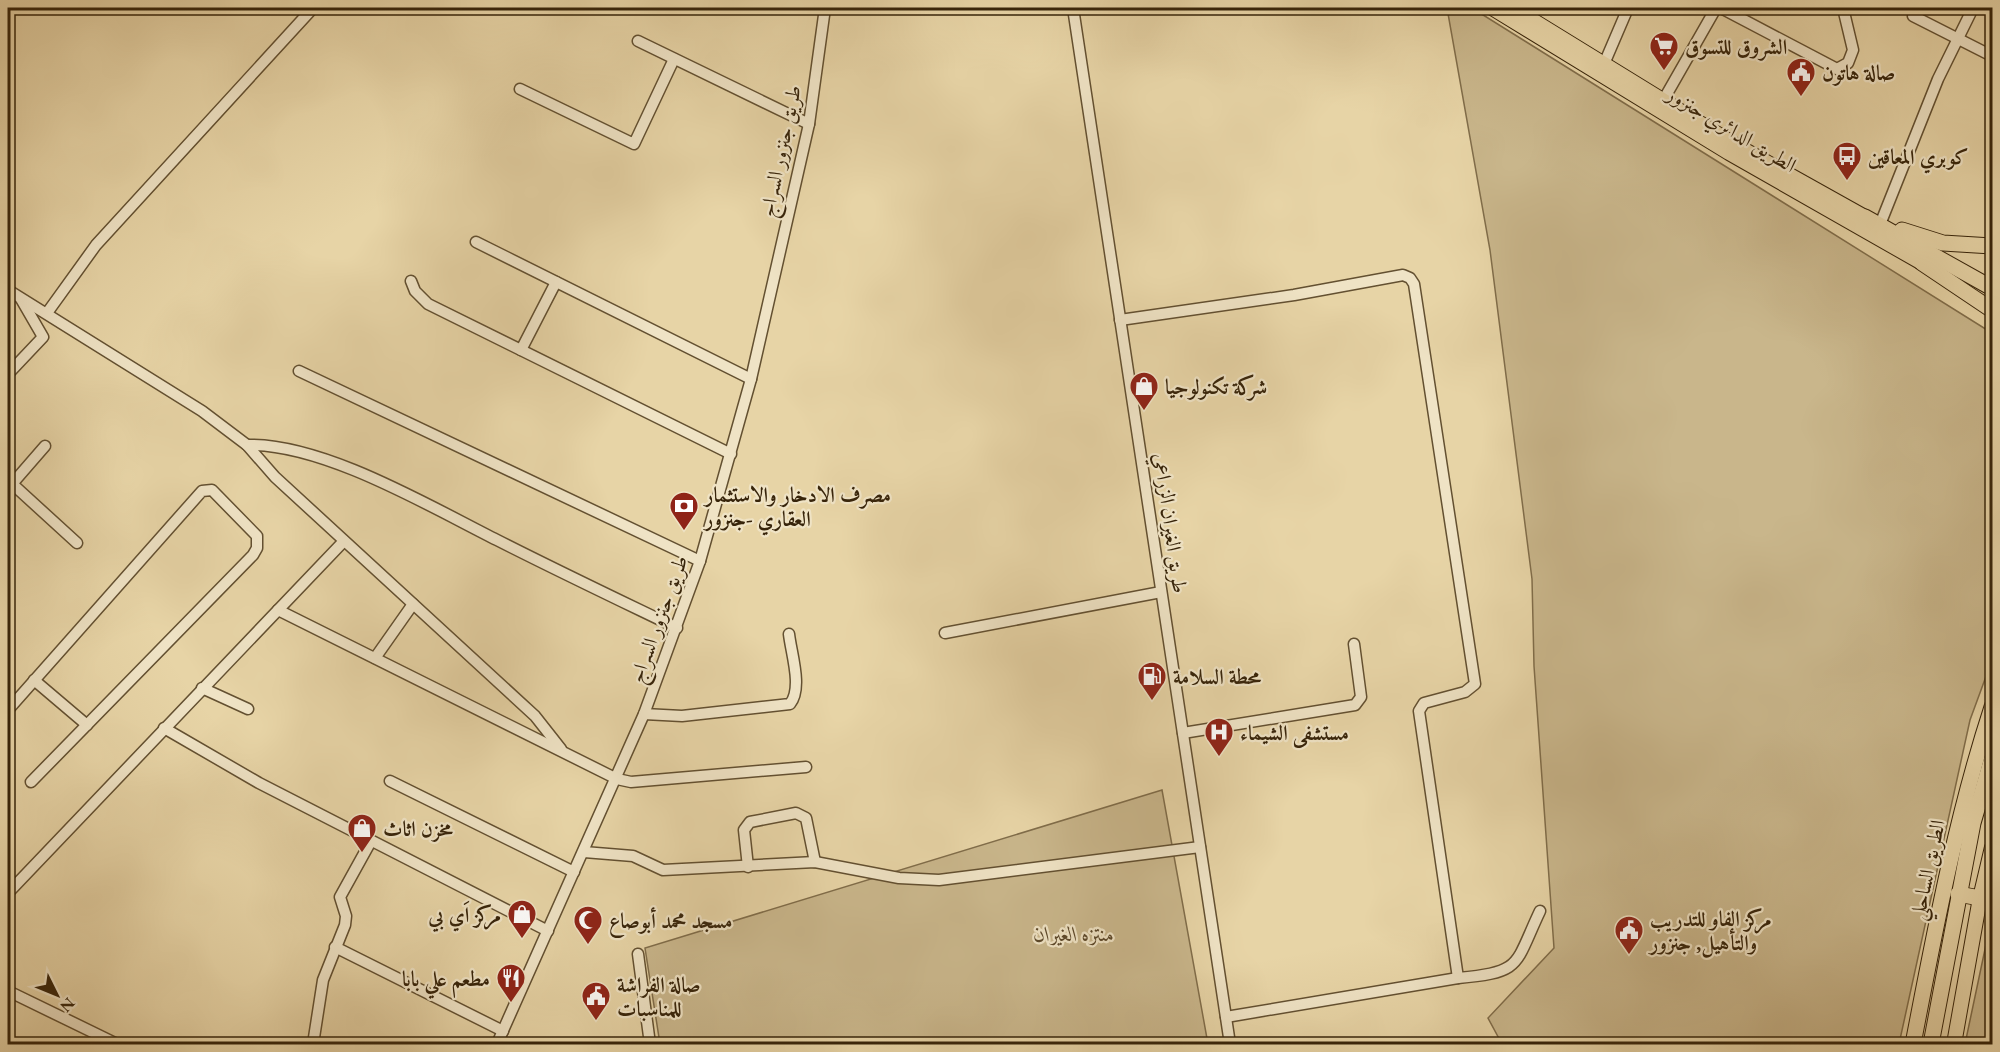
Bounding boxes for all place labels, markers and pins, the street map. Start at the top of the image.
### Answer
supermarket icon: الشروق للتسوق [1648,30,1680,72]
place label: الشروق للتسوق [1685,33,1787,61]
public building icon: صالة هاتون [1785,56,1817,98]
place label: صالة هاتون [1822,59,1895,86]
bus stop icon: كوبري المعاقين [1831,140,1863,182]
place label: كوبري المعاقين [1868,143,1969,174]
shop icon: شركة تكنولوجيا [1128,370,1160,412]
place label: شركة تكنولوجيا [1165,373,1267,401]
place label: مصرف الادخار والاستثمار العقاري -جنزور [703,481,891,536]
bank icon: مصرف الادخار والاستثمار العقاري -جنزور [668,490,700,532]
fuel station icon: محطة السلامة [1136,660,1168,702]
place label: محطة السلامة [1173,663,1262,690]
hospital icon: مستشفى الشيماء [1203,716,1235,758]
place label: مستشفى الشيماء [1240,719,1349,749]
shop icon: مخزن اثاث [346,812,378,854]
place label: مخزن اثاث [383,815,454,843]
shop icon: مركز اَي بي [506,898,538,940]
place label: مركز اَي بي [427,900,501,933]
mosque icon: مسجد محمد أبوصاع [572,904,604,946]
place label: مركز الفاو للتدريب والتأهيل, جنزور [1648,905,1771,958]
place label: مسجد محمد أبوصاع [609,907,732,938]
public building icon: مركز الفاو للتدريب والتأهيل, جنزور [1613,914,1645,956]
restaurant icon: مطعم علي بابا [495,962,527,1004]
place label: مطعم علي بابا [402,965,490,999]
place label: صالة الفراشة للمناسبات [617,971,701,1022]
public building icon: صالة الفراشة للمناسبات [580,980,612,1022]

